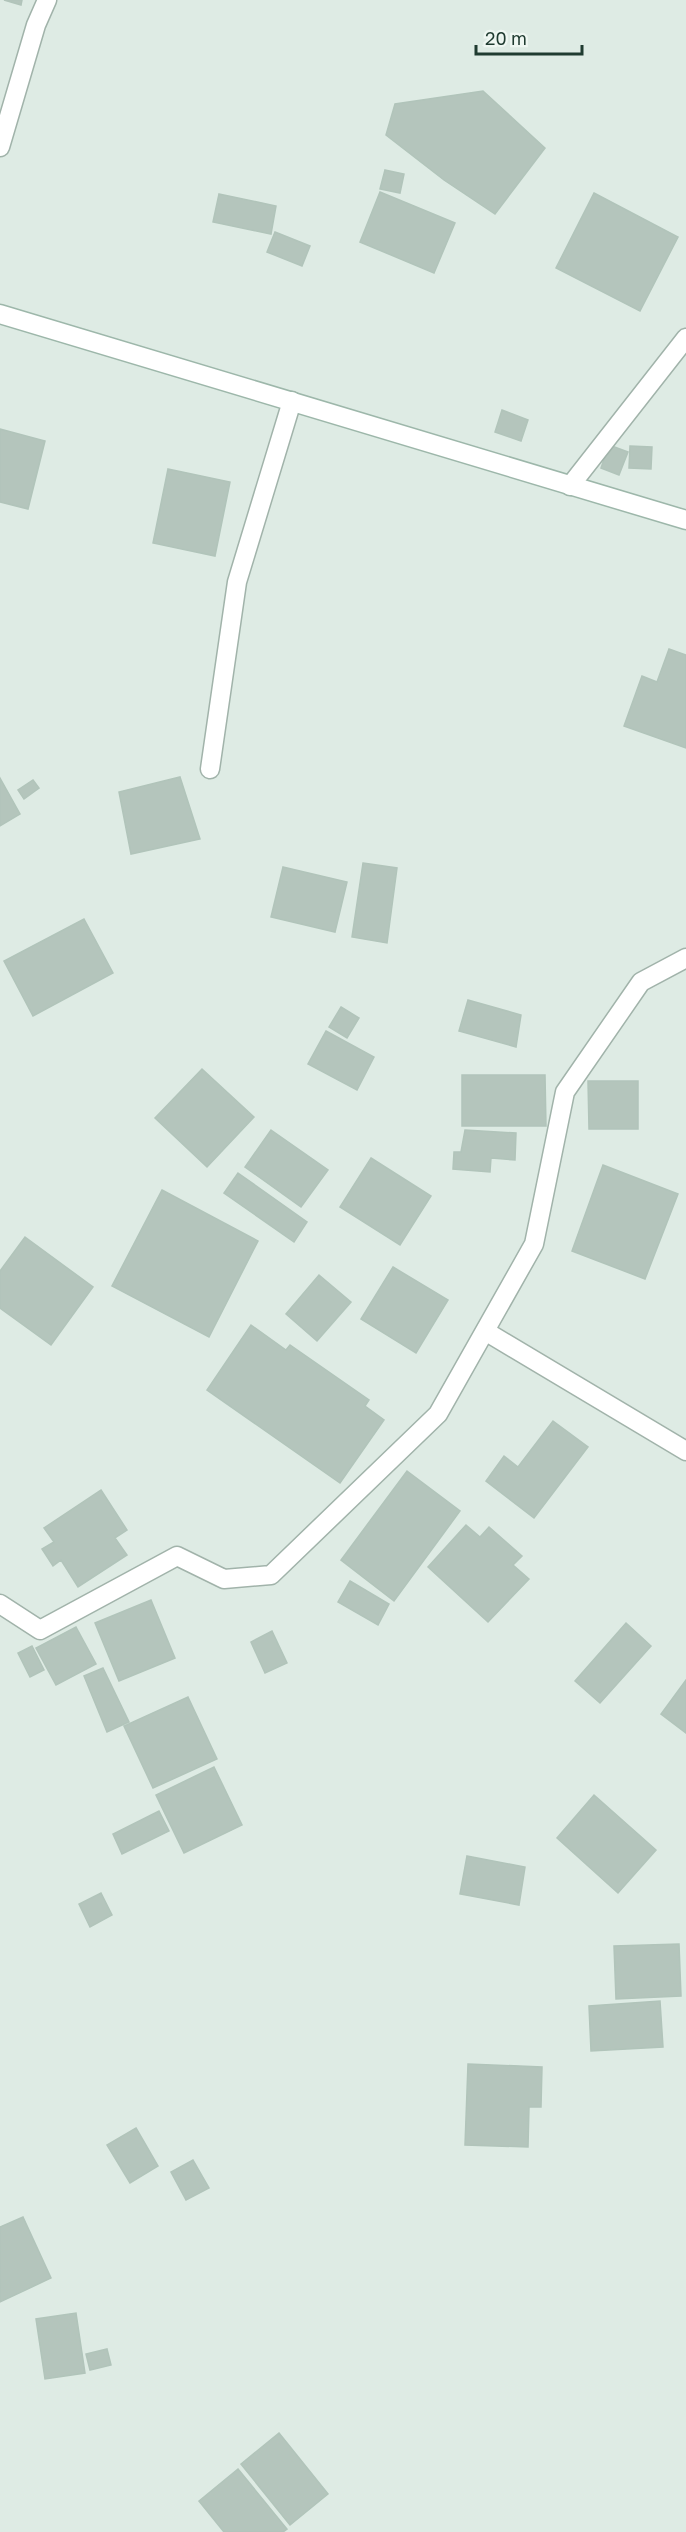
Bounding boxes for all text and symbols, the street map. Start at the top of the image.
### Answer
scale bar [476,18,582,56]
text: 20 m [485,27,527,49]

